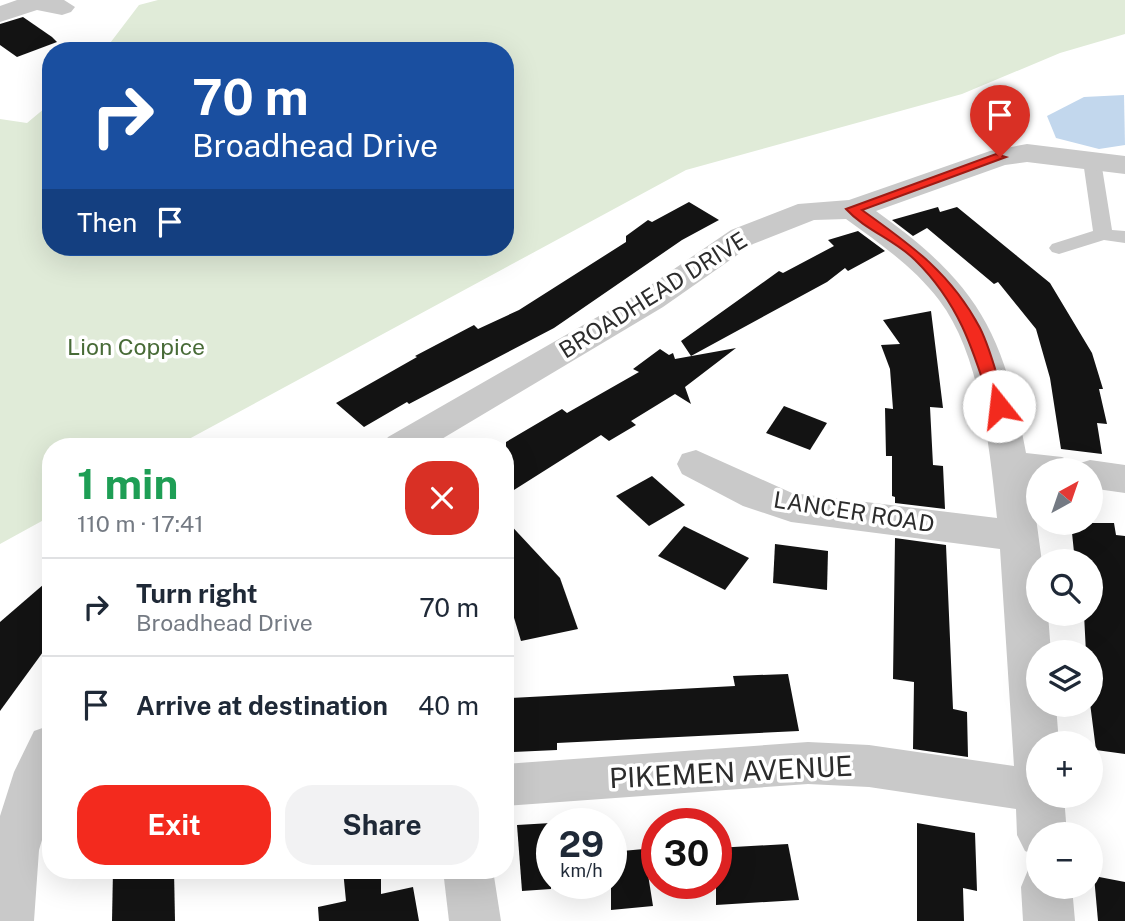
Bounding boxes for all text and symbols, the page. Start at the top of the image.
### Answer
text: 70 m [192,68,309,126]
icon: right [77,70,168,161]
pin [970,85,1030,157]
icon: arrive [981,96,1019,134]
text: Broadhead Drive [192,127,438,164]
icon: arrive [151,203,189,241]
text: Then [77,207,137,238]
street label: BROADHEAD DRIVE [554,226,752,363]
park label: Lion Coppice [67,333,205,360]
position arrow [962,369,1036,443]
north arrow [1026,458,1102,536]
map controls [1026,458,1103,899]
text: 1 min [77,459,178,508]
button: close [405,461,479,535]
street label: LANCER ROAD [772,485,936,538]
text: 110 m · 17:41 [77,510,204,537]
button: search [1026,549,1103,626]
text: Turn right [136,578,258,609]
icon: right [77,588,115,626]
text: 70 m [419,592,479,623]
text: Broadhead Drive [136,609,313,636]
button: layers [1026,640,1103,717]
icon: arrive [77,686,115,724]
text: Arrive at destination [136,690,388,721]
text: 40 m [418,690,479,721]
button: + [1026,731,1103,808]
street label: PIKEMEN AVENUE [608,749,854,794]
button: Exit [77,785,271,865]
button: Share [285,785,479,865]
speed limit sign: 30 [641,808,732,899]
button: − [1026,822,1103,899]
text: 29 [559,824,604,865]
text: km/h [560,860,603,881]

